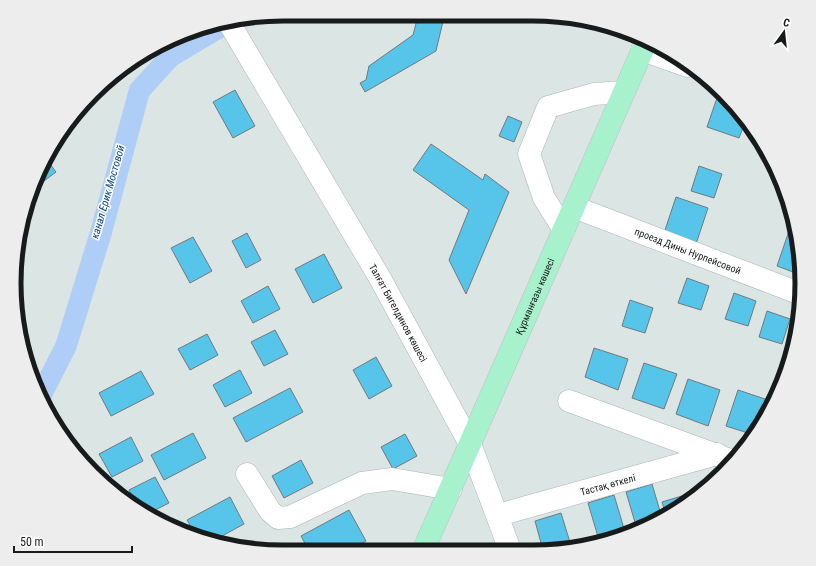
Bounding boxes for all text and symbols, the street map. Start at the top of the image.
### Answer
north arrow [764,12,804,52]
text: С [782,16,791,30]
water label: канал Ерик Мостовой [88,143,128,240]
street label: проезд Дины Нурпейсовой [633,225,743,276]
street label: Құрманғазы көшесі [513,256,556,336]
street label: Талғат Бигелдинов көшесі [367,262,430,364]
street label: Тастақ өткелі [579,472,637,497]
scale bar [14,528,132,554]
text: 50 m [20,535,44,549]

